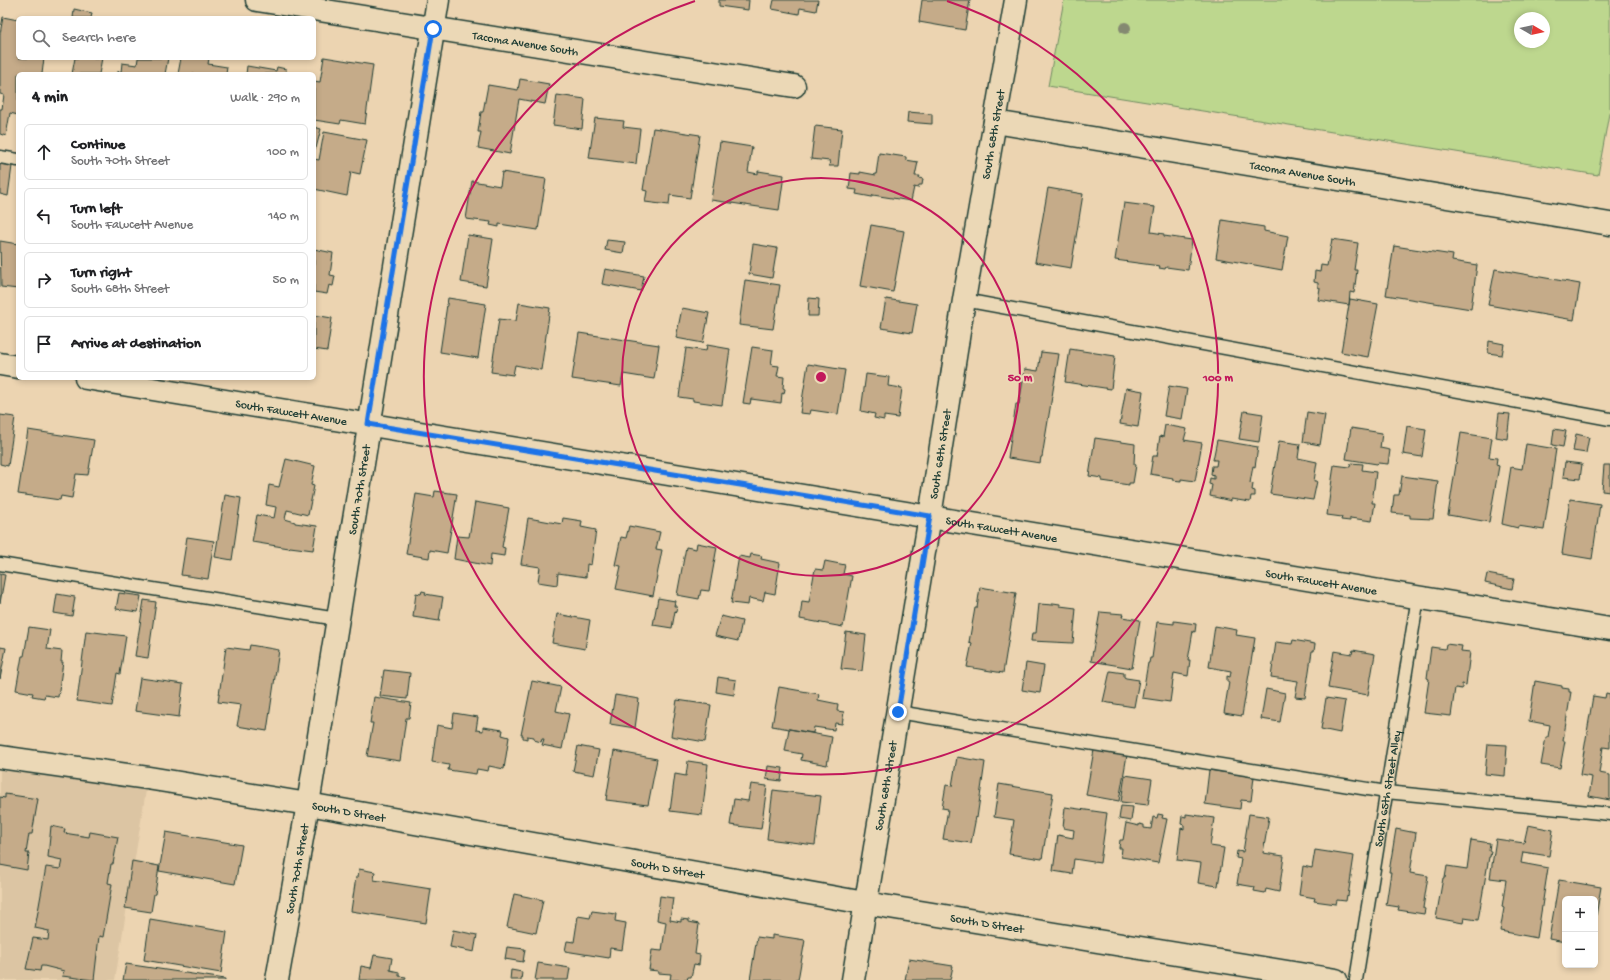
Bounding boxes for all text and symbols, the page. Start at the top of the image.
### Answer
north arrow [1514,12,1550,48]
search box [16,16,316,60]
route start [424,20,442,38]
icon: search [30,27,52,49]
text: Search here [62,29,136,47]
street label: Tacoma Avenue South [470,29,580,60]
text: 4 min [32,88,68,108]
street label: South 68th Street [980,88,1009,181]
text: Walk · 290 m [230,91,300,106]
text: Continue [71,136,125,154]
icon: ahead [33,141,55,163]
text: 100 m [267,145,299,160]
text: South 70th Street [71,154,169,169]
street label: Tacoma Avenue South [1247,159,1357,191]
text: Turn left [71,200,122,218]
icon: left [33,205,55,227]
text: 140 m [268,209,299,224]
text: South Fawcett Avenue [71,218,193,233]
text: Turn right [71,264,131,282]
icon: right [33,269,55,291]
text: 50 m [272,273,299,288]
text: South 68th Street [71,282,169,297]
icon: arrive [33,333,55,355]
text: Arrive at destination [71,335,201,353]
centre of rings [814,370,828,384]
text: 50 m [1008,372,1033,386]
text: 100 m [1202,372,1233,386]
street label: South Fawcett Avenue [234,398,349,430]
street label: South 68th Street [928,408,956,500]
street label: South 70th Street [347,443,375,536]
street label: South Fawcett Avenue [945,515,1059,547]
street label: South Fawcett Avenue [1264,567,1379,600]
route end [889,703,907,721]
street label: South 65th Street Alley [1373,730,1405,848]
street label: South 68th Street [873,739,902,832]
street label: South D Street [311,800,387,827]
street label: South 70th Street [284,822,314,915]
street label: South D Street [630,857,706,884]
map controls [1562,896,1598,968]
button: + [1562,896,1598,932]
street label: South D Street [949,912,1026,938]
button: − [1562,932,1598,968]

